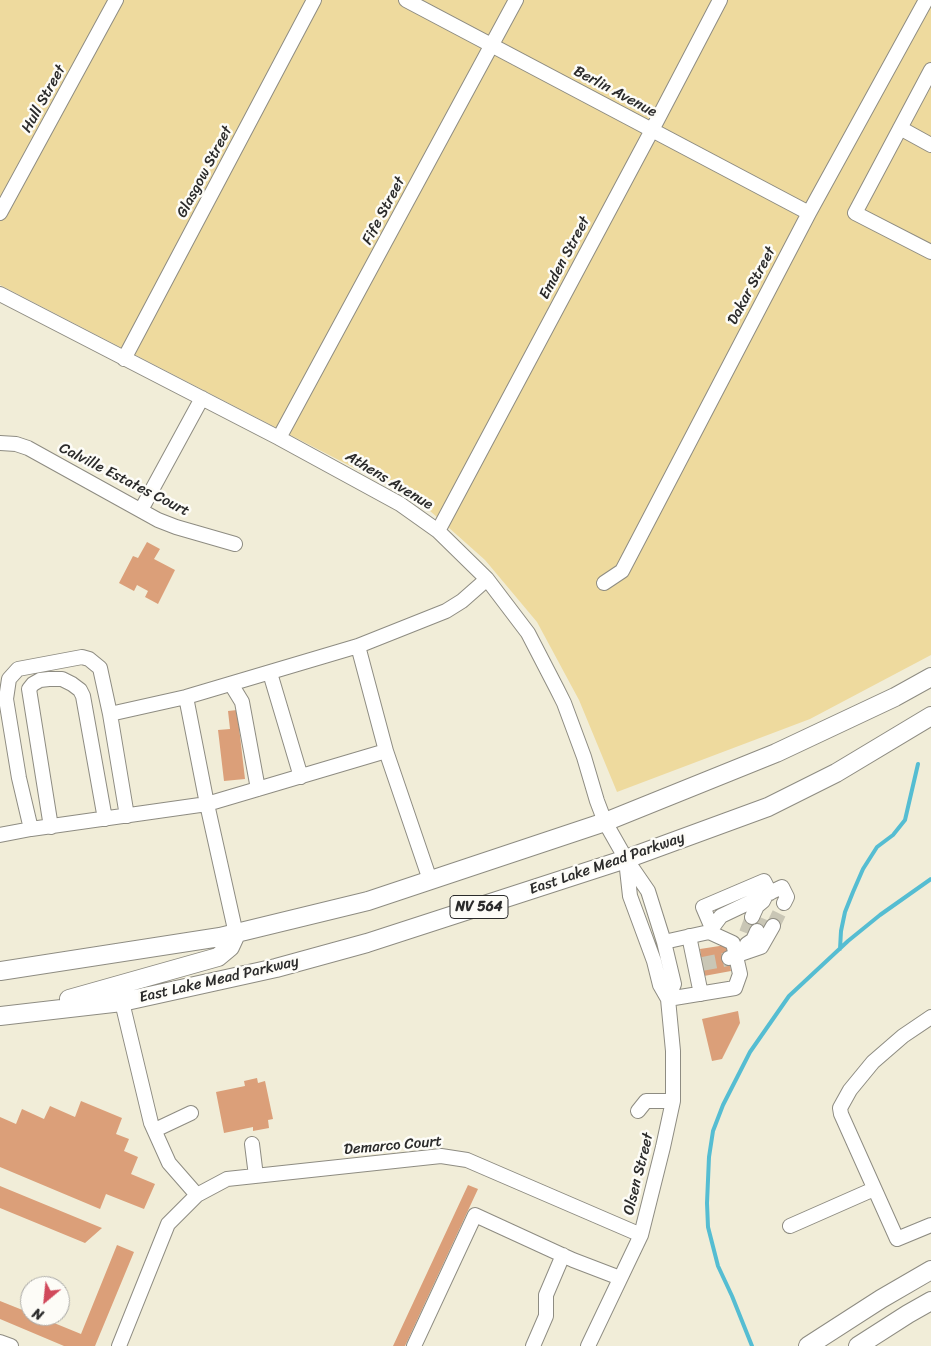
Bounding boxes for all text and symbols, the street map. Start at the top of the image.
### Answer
street label: Hull Street [18,62,70,136]
street label: Berlin Avenue [570,63,660,121]
street label: Glasgow Street [173,123,237,221]
street label: Fife Street [359,174,409,248]
street label: Emden Street [536,214,594,302]
street label: Dakar Street [724,244,780,328]
street label: Calville Estates Court [56,439,192,521]
street label: Athens Avenue [342,448,436,514]
street label: East Lake Mead Parkway [527,829,687,899]
road number: NV 564 [450,896,508,919]
street label: East Lake Mead Parkway [138,953,300,1007]
street label: Olsen Street [620,1131,658,1217]
street label: Demarco Court [343,1133,443,1159]
north arrow [20,1276,70,1326]
text: N [28,1300,48,1327]

